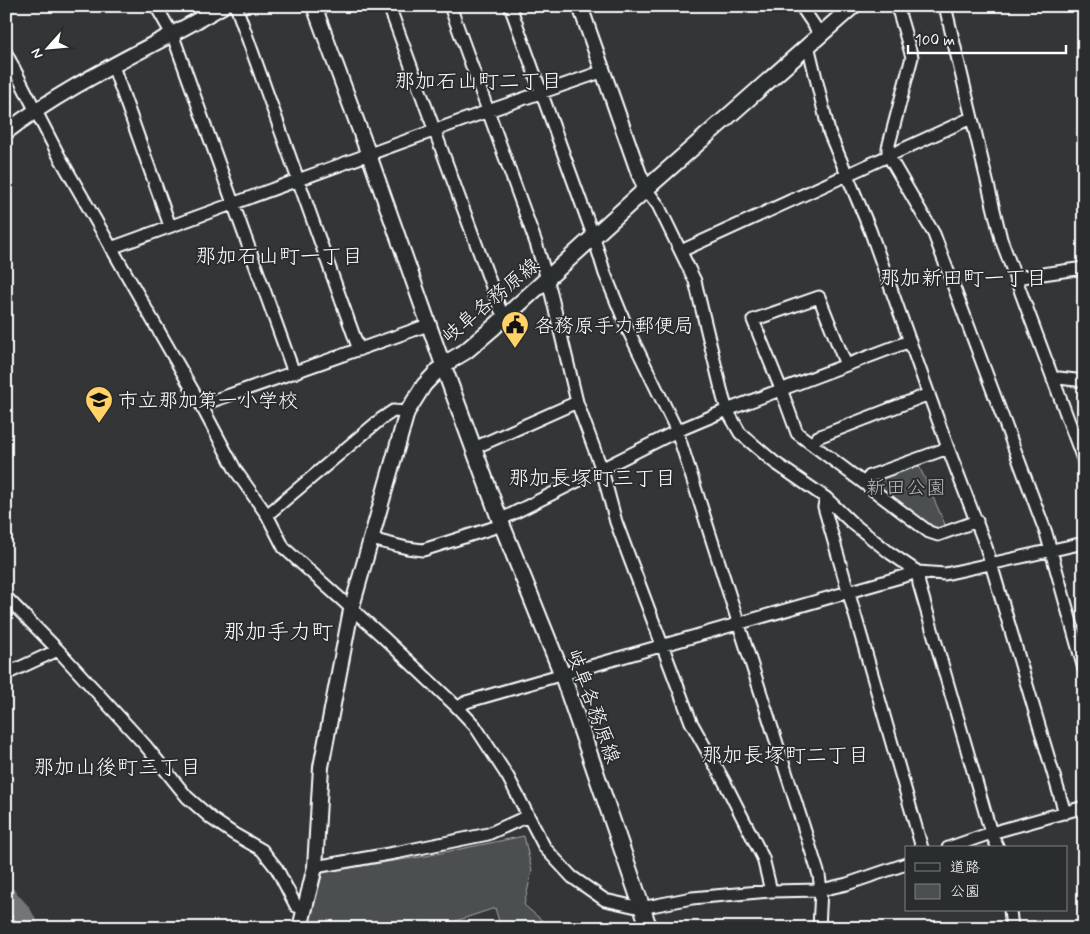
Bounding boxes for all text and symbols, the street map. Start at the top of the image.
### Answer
north arrow [22,22,72,72]
scale bar [908,22,1065,54]
text: 100 m [915,31,955,51]
text: N [27,45,47,62]
district label: 那加石山町二丁目 [394,68,562,96]
district label: 那加石山町一丁目 [195,243,363,271]
street label: 岐阜各務原線 [436,252,546,350]
district label: 那加新田町一丁目 [879,265,1047,293]
public building icon: 各務原手力郵便局 [500,310,530,349]
place label: 各務原手力郵便局 [534,313,694,340]
school or university icon: 市立那加第一小学校 [84,385,114,424]
place label: 市立那加第一小学校 [118,388,298,415]
district label: 那加長塚町三丁目 [508,465,676,493]
park label: 新田公園 [866,475,946,502]
district label: 那加手力町 [223,619,333,647]
street label: 岐阜各務原線 [559,646,626,768]
district label: 那加長塚町二丁目 [701,742,869,770]
district label: 那加山後町三丁目 [33,754,201,782]
legend [905,846,1068,912]
text: 道路 [950,858,980,878]
text: 公園 [950,882,980,902]

